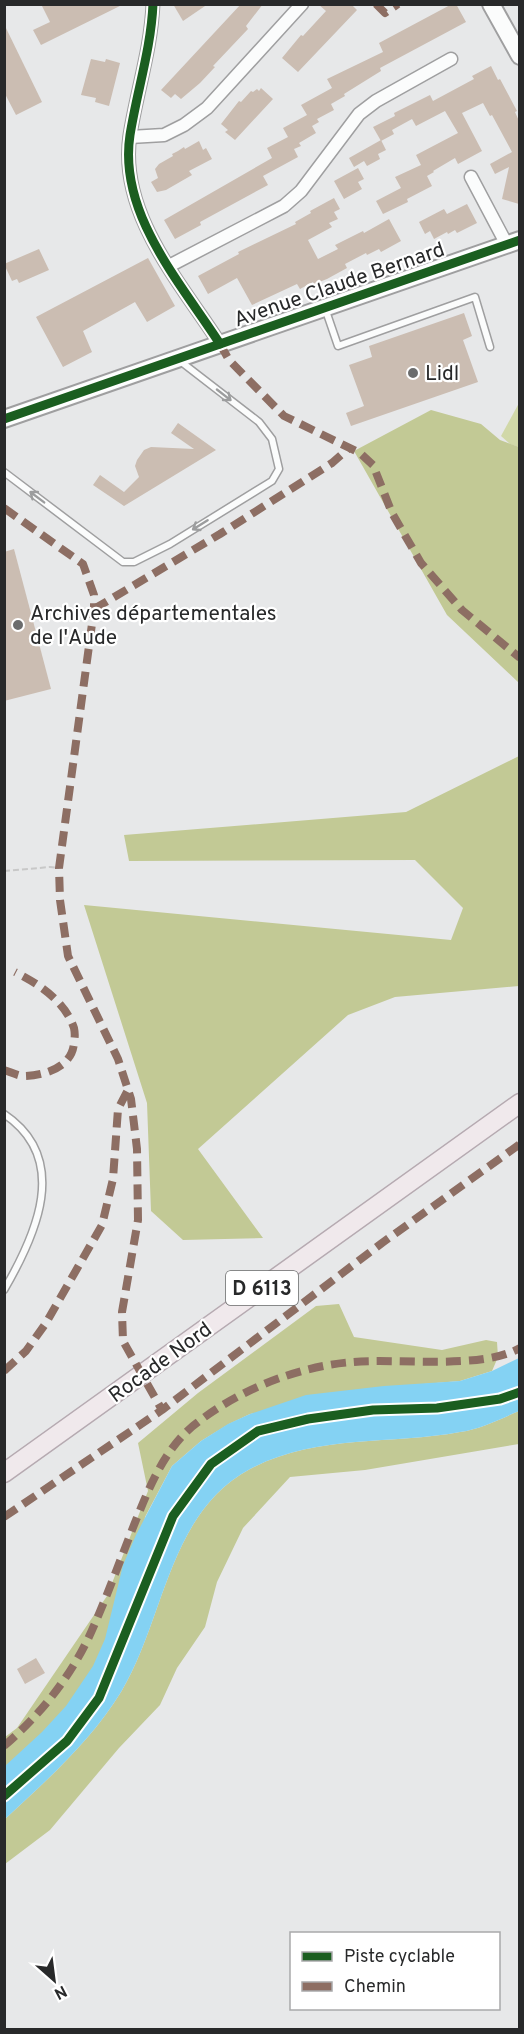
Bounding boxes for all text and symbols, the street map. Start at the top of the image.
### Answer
street label: Avenue Claude Bernard [230,237,448,334]
place label: Lidl [425,361,459,388]
marker: Lidl [406,366,420,380]
one-way arrow [215,388,231,401]
one-way arrow [29,491,45,504]
one-way arrow [192,520,209,532]
place label: Archives départementales de l'Aude [30,601,277,652]
marker: Archives départementales de l'Aude [11,618,25,632]
road number: D 6113 [226,1271,298,1305]
street label: Rocade Nord [104,1317,218,1410]
legend [290,1932,500,2010]
text: Piste cyclable [344,1946,455,1969]
north arrow [24,1950,84,2010]
text: Chemin [344,1976,406,1999]
text: N [50,1980,70,2003]

